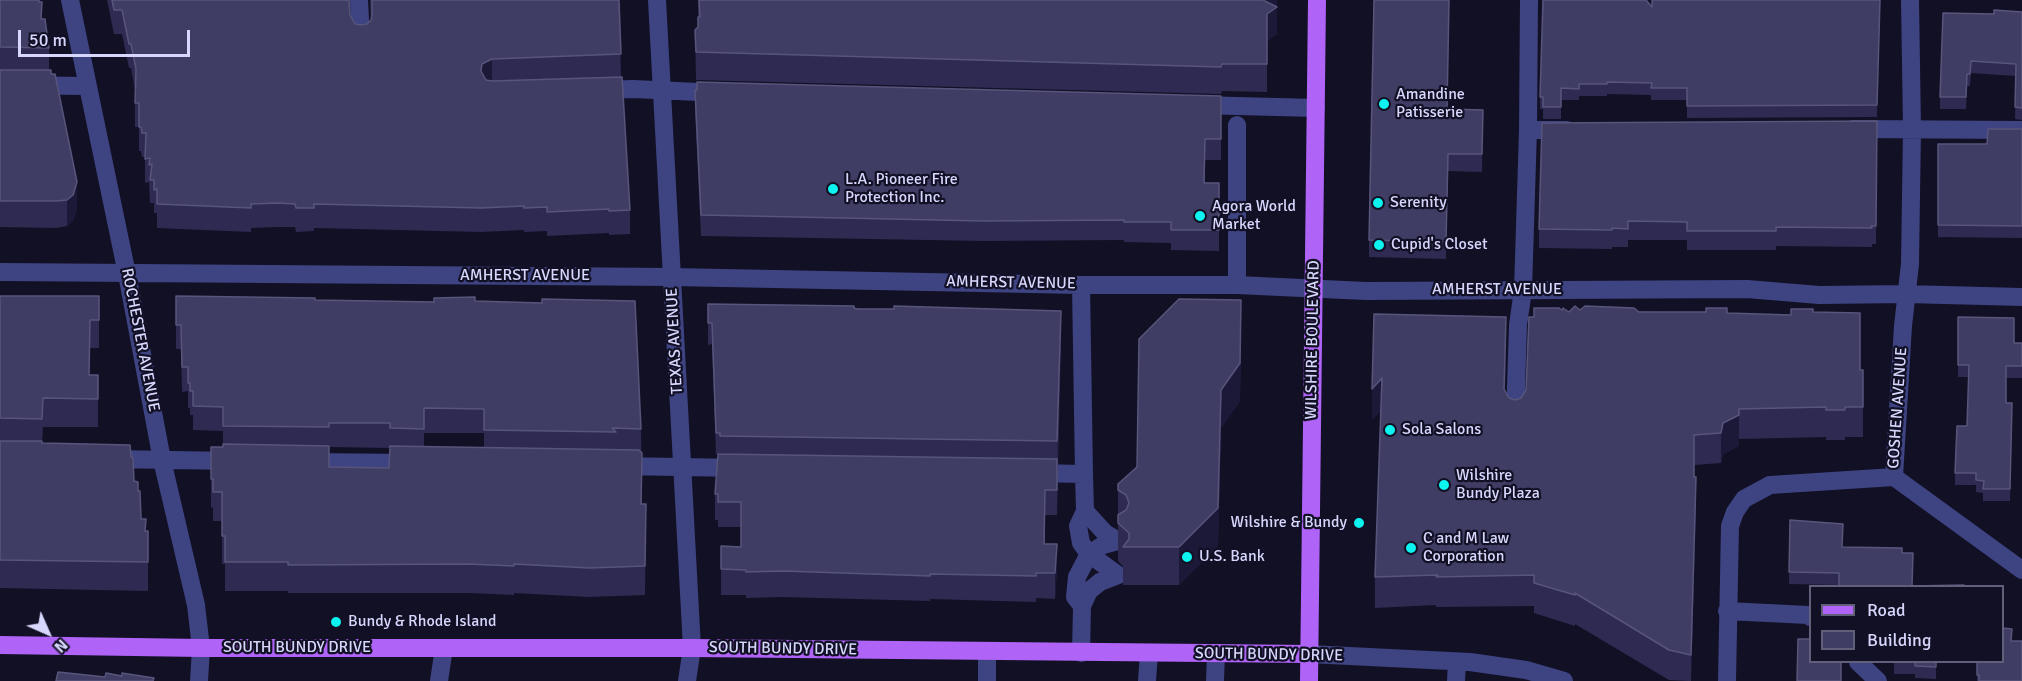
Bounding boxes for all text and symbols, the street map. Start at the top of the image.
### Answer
scale bar [21,18,194,56]
text: 50 m [29,29,67,51]
place label: Amandine Patisserie [1396,85,1465,123]
marker: Amandine Patisserie [1377,97,1391,111]
place label: L.A. Pioneer Fire Protection Inc. [845,170,958,208]
marker: L.A. Pioneer Fire Protection Inc. [826,182,840,196]
place label: Serenity [1390,193,1447,213]
marker: Serenity [1371,196,1385,210]
place label: Agora World Market [1212,197,1296,235]
marker: Agora World Market [1193,209,1207,223]
place label: Cupid's Closet [1391,235,1488,255]
marker: Cupid's Closet [1372,238,1386,252]
street label: WILSHIRE BOULEVARD [1302,260,1324,420]
street label: AMHERST AVENUE [460,266,590,286]
street label: ROCHESTER AVENUE [117,267,163,413]
street label: AMHERST AVENUE [946,272,1076,294]
street label: AMHERST AVENUE [1432,280,1562,300]
street label: TEXAS AVENUE [663,287,687,395]
street label: GOSHEN AVENUE [1884,347,1912,469]
place label: Sola Salons [1402,420,1481,440]
marker: Sola Salons [1383,423,1397,437]
place label: Wilshire Bundy Plaza [1456,466,1540,504]
marker: Wilshire Bundy Plaza [1437,478,1451,492]
place label: Wilshire & Bundy [1231,513,1347,533]
marker: Wilshire & Bundy [1352,516,1366,530]
place label: C and M Law Corporation [1423,529,1509,567]
marker: C and M Law Corporation [1404,541,1418,555]
place label: U.S. Bank [1199,547,1265,567]
marker: U.S. Bank [1180,550,1194,564]
legend [1809,585,2004,663]
text: Road [1867,599,1906,621]
north arrow [18,603,78,663]
place label: Bundy & Rhode Island [348,612,497,632]
marker: Bundy & Rhode Island [329,615,343,629]
text: Building [1867,629,1931,651]
text: N [50,635,72,657]
street label: SOUTH BUNDY DRIVE [223,638,371,658]
street label: SOUTH BUNDY DRIVE [709,638,857,660]
street label: SOUTH BUNDY DRIVE [1195,644,1343,666]

